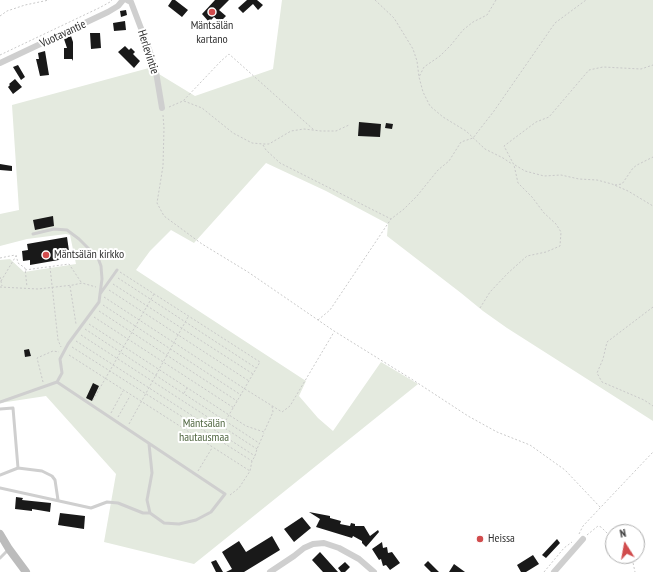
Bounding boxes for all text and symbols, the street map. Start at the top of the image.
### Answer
marker: Mäntsälän kartano [207,7,217,17]
street label: Vuotavantie [38,17,88,51]
place label: Mäntsälän kartano [191,19,233,47]
street label: Herlevintie [134,28,162,76]
place label: Mäntsälän kirkko [54,248,124,262]
marker: Mäntsälän kirkko [41,250,51,260]
park label: Mäntsälän hautausmaa [179,417,229,445]
north arrow [605,524,645,564]
text: N [619,526,627,541]
place label: Heissa [488,532,515,546]
marker: Heissa [475,534,485,544]

